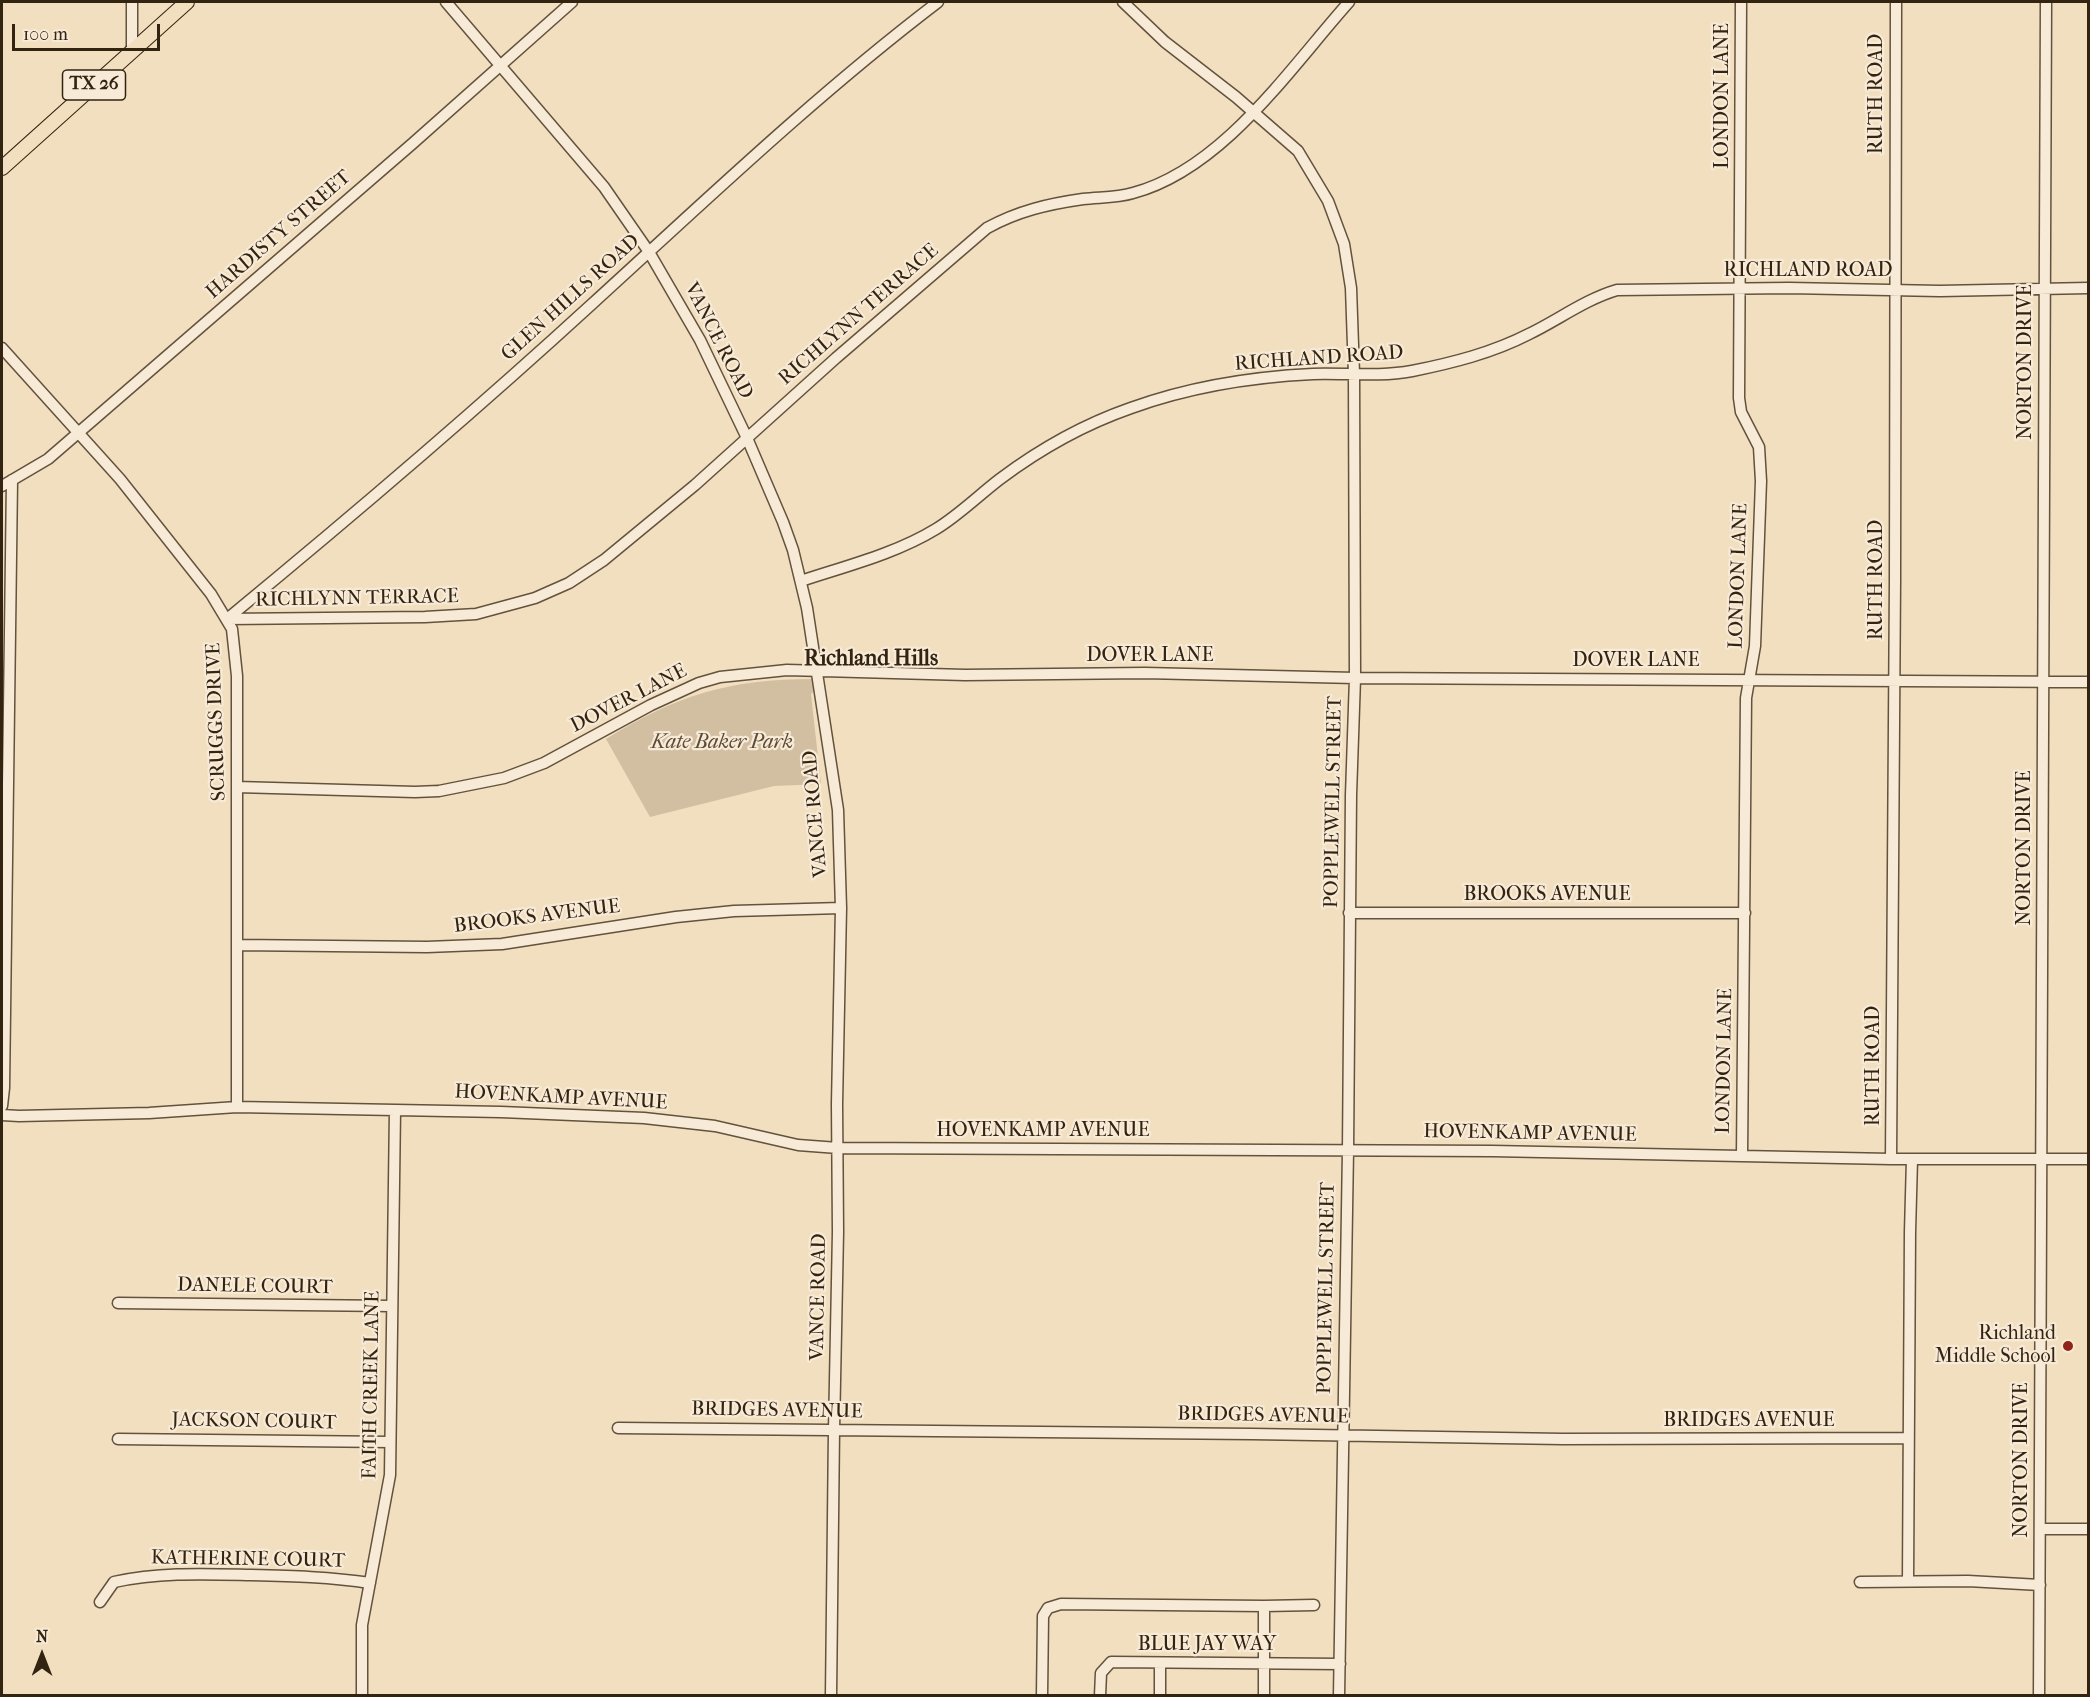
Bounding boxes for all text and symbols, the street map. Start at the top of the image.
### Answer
scale bar [15,12,164,50]
street label: LONDON LANE [1711,23,1735,169]
text: 100 m [23,24,68,45]
street label: RUTH ROAD [1865,34,1889,154]
road number: TX 26 [62,70,125,100]
street label: HARDISTY STREET [202,166,356,304]
street label: GLEN HILLS ROAD [497,230,645,366]
street label: RICHLYNN TERRACE [774,239,944,391]
street label: RICHLAND ROAD [1723,259,1893,283]
street label: VANCE ROAD [678,279,758,403]
street label: NORTON DRIVE [2014,284,2038,440]
street label: RICHLAND ROAD [1234,341,1404,377]
street label: LONDON LANE [1724,503,1754,649]
street label: RUTH ROAD [1865,520,1889,640]
street label: RICHLYNN TERRACE [255,585,459,613]
street label: SCRUGGS DRIVE [202,642,232,802]
street label: DOVER LANE [1086,644,1214,668]
district label: Richland Hills [804,647,938,673]
street label: DOVER LANE [1572,649,1700,673]
street label: DOVER LANE [567,659,691,739]
street label: POPPLEWELL STREET [1320,696,1348,908]
park label: Kate Baker Park [651,731,793,755]
street label: VANCE ROAD [798,749,834,879]
street label: NORTON DRIVE [2013,770,2037,926]
street label: BROOKS AVENUE [1463,883,1631,907]
street label: BROOKS AVENUE [453,895,621,939]
street label: LONDON LANE [1712,988,1738,1134]
street label: RUTH ROAD [1862,1006,1886,1126]
street label: HOVENKAMP AVENUE [454,1080,668,1116]
street label: HOVENKAMP AVENUE [936,1119,1150,1143]
street label: HOVENKAMP AVENUE [1423,1120,1637,1148]
street label: POPPLEWELL STREET [1313,1182,1341,1394]
street label: VANCE ROAD [806,1233,832,1361]
street label: DANELE COURT [177,1274,333,1300]
street label: FAITH CREEK LANE [358,1290,386,1480]
place label: Richland Middle School [1935,1322,2056,1369]
marker: Richland Middle School [2061,1339,2075,1353]
street label: NORTON DRIVE [2010,1382,2034,1538]
street label: BRIDGES AVENUE [691,1398,863,1424]
street label: BRIDGES AVENUE [1177,1403,1349,1429]
street label: JACKSON COURT [171,1409,337,1435]
street label: BRIDGES AVENUE [1663,1409,1835,1433]
street label: KATHERINE COURT [151,1546,345,1574]
north arrow [12,1625,72,1685]
text: N [36,1627,48,1646]
street label: BLUE JAY WAY [1138,1633,1276,1657]

